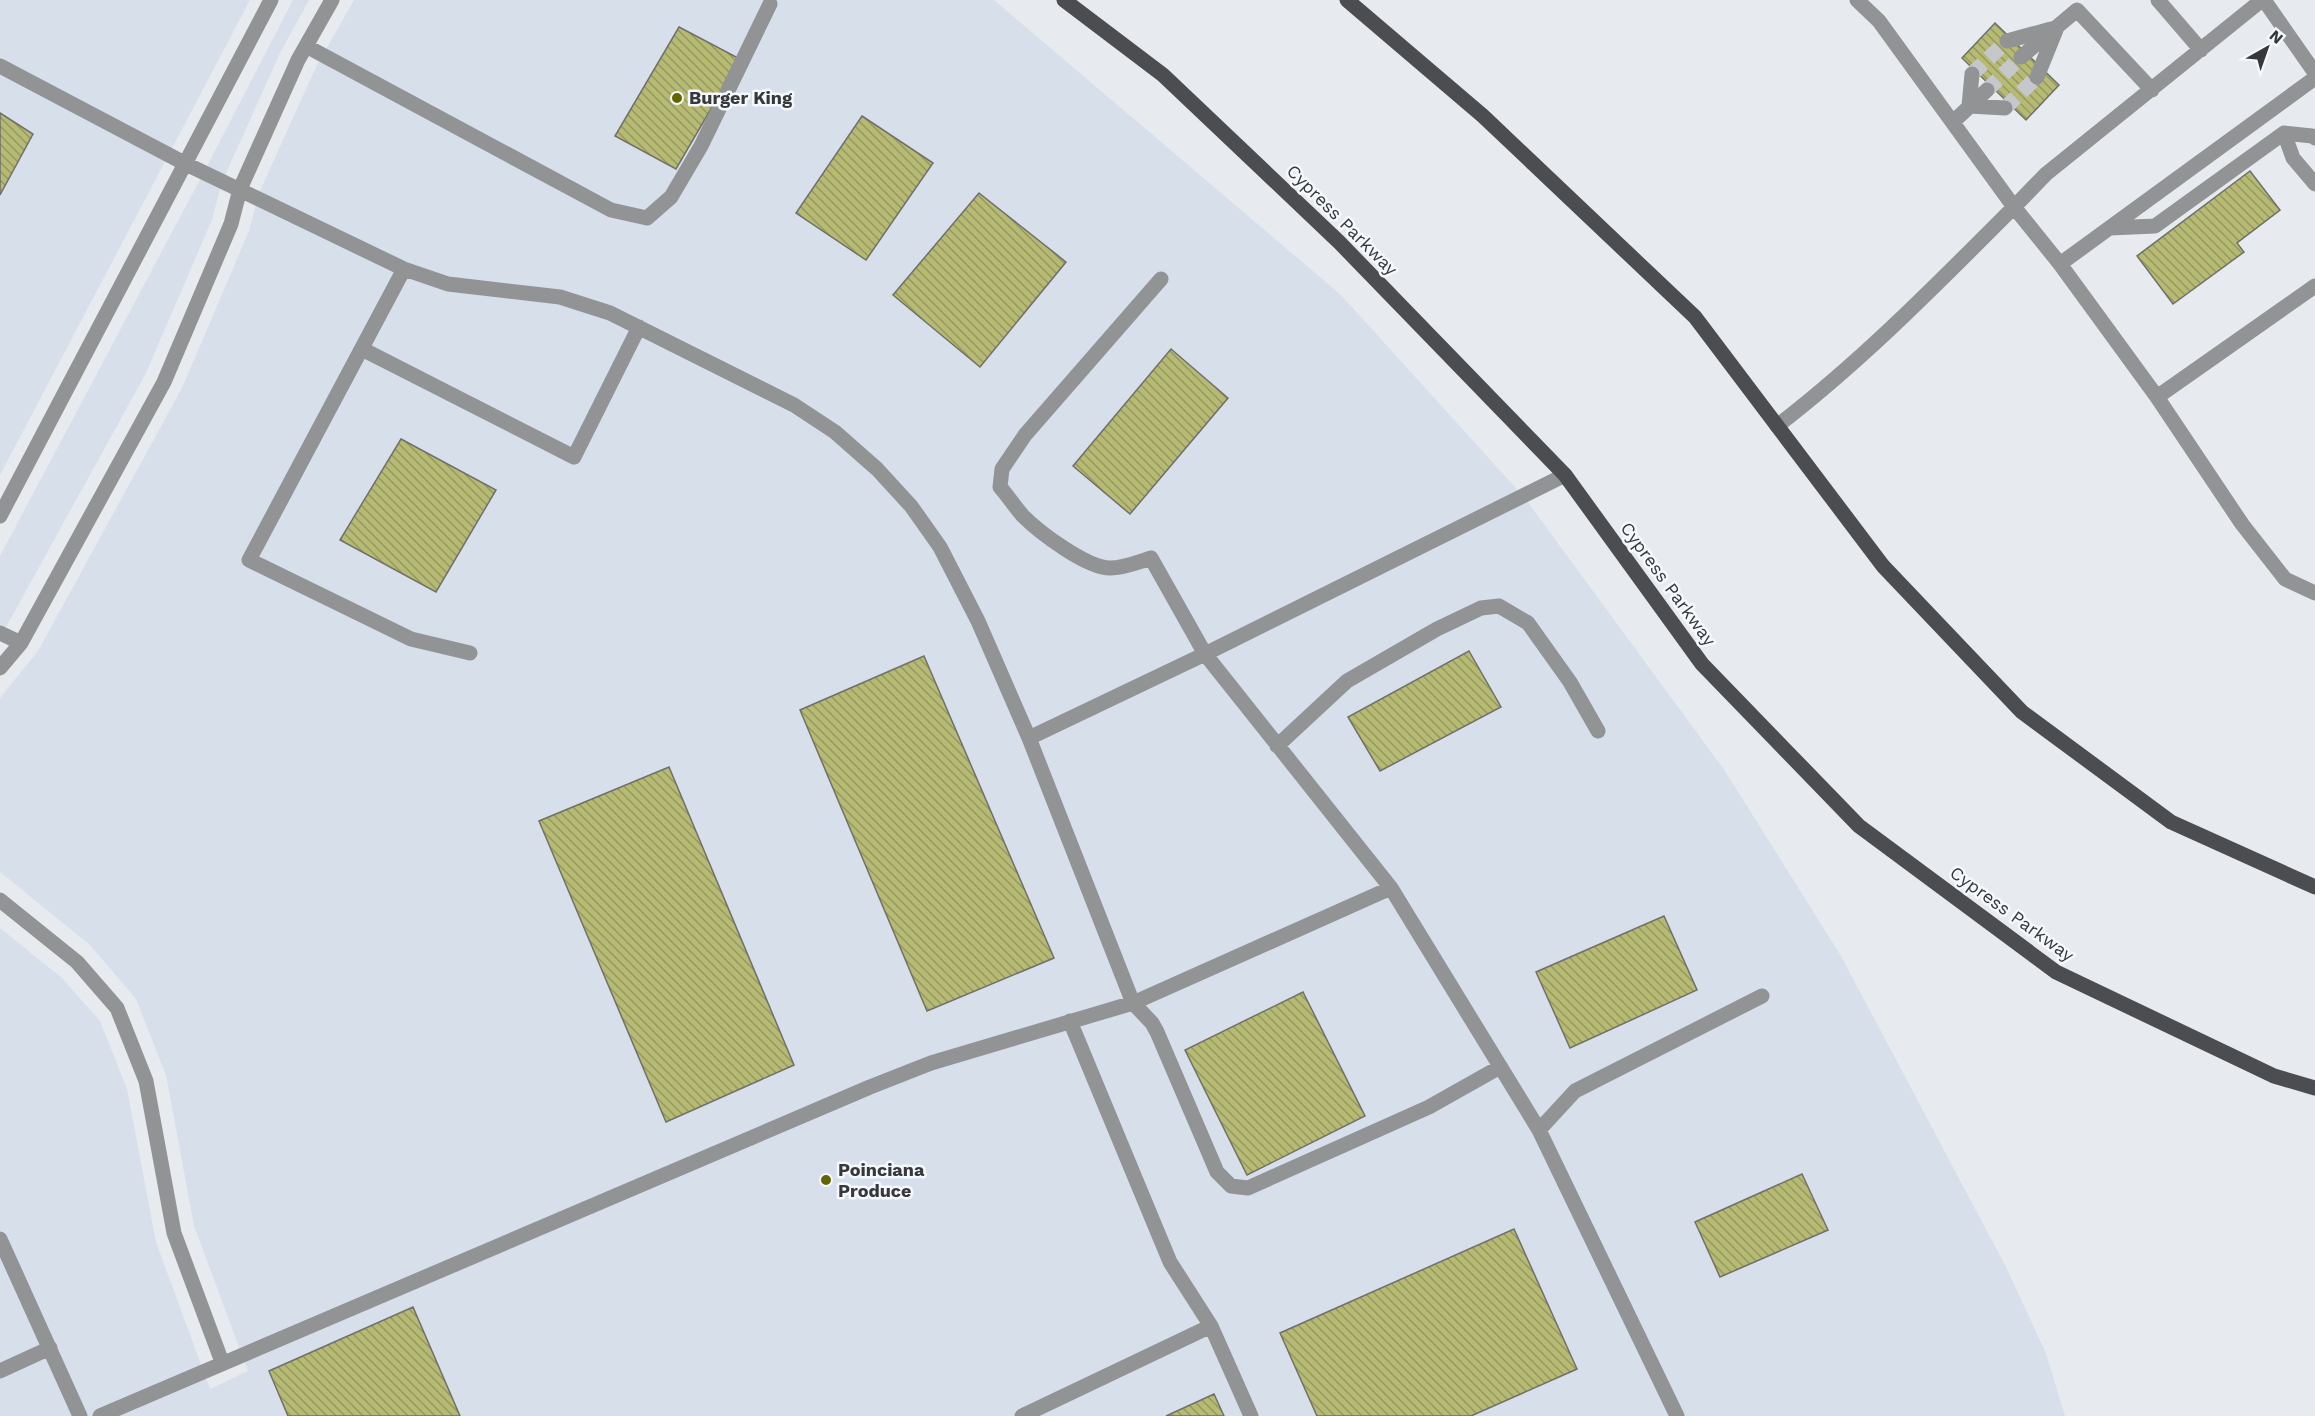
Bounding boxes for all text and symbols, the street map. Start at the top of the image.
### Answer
north arrow [2237,18,2297,78]
text: N [2266,26,2287,48]
place label: Burger King [689,87,793,108]
marker: Burger King [670,91,684,105]
street label: Cypress Parkway [1283,160,1403,280]
street label: Cypress Parkway [1616,518,1721,650]
street label: Cypress Parkway [1946,862,2079,966]
place label: Poinciana Produce [838,1159,925,1201]
marker: Poinciana Produce [819,1173,833,1187]

